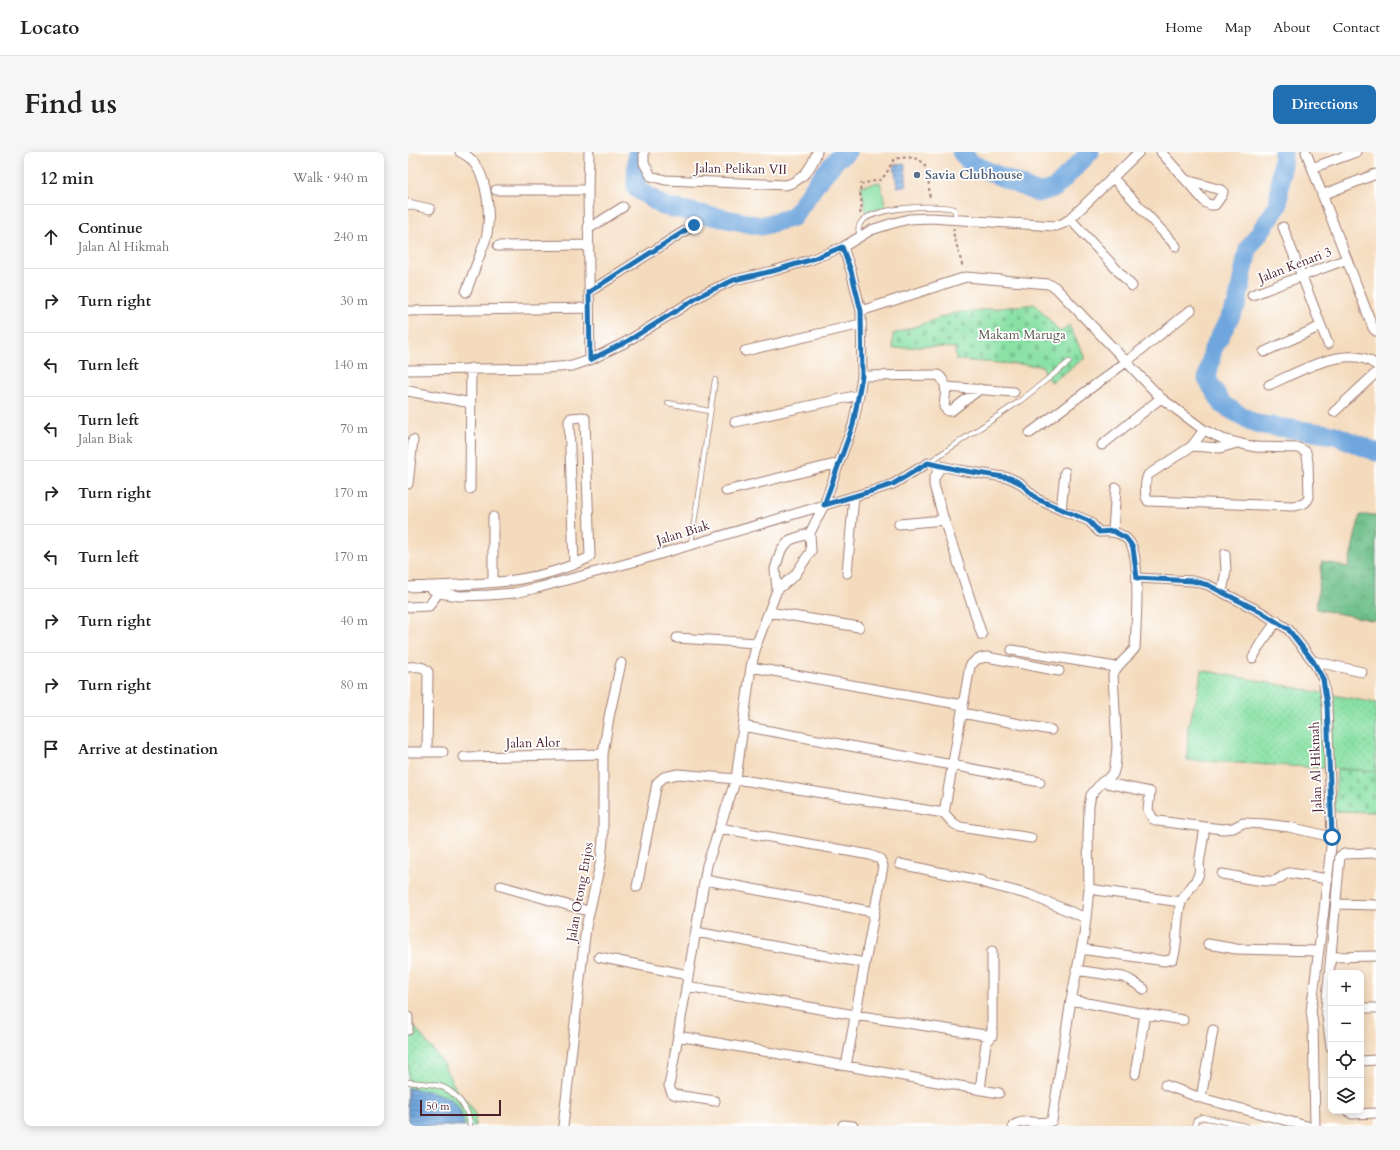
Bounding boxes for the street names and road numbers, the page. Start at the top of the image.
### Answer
street label: Jalan Pelikan VII [693,159,787,179]
street label: Jalan Kenari 3 [1254,243,1334,288]
street label: Jalan Biak [652,516,712,550]
street label: Jalan Al Hikmah [1305,721,1327,815]
street label: Jalan Alor [504,734,560,753]
street label: Jalan Otong Enjos [562,841,598,945]

